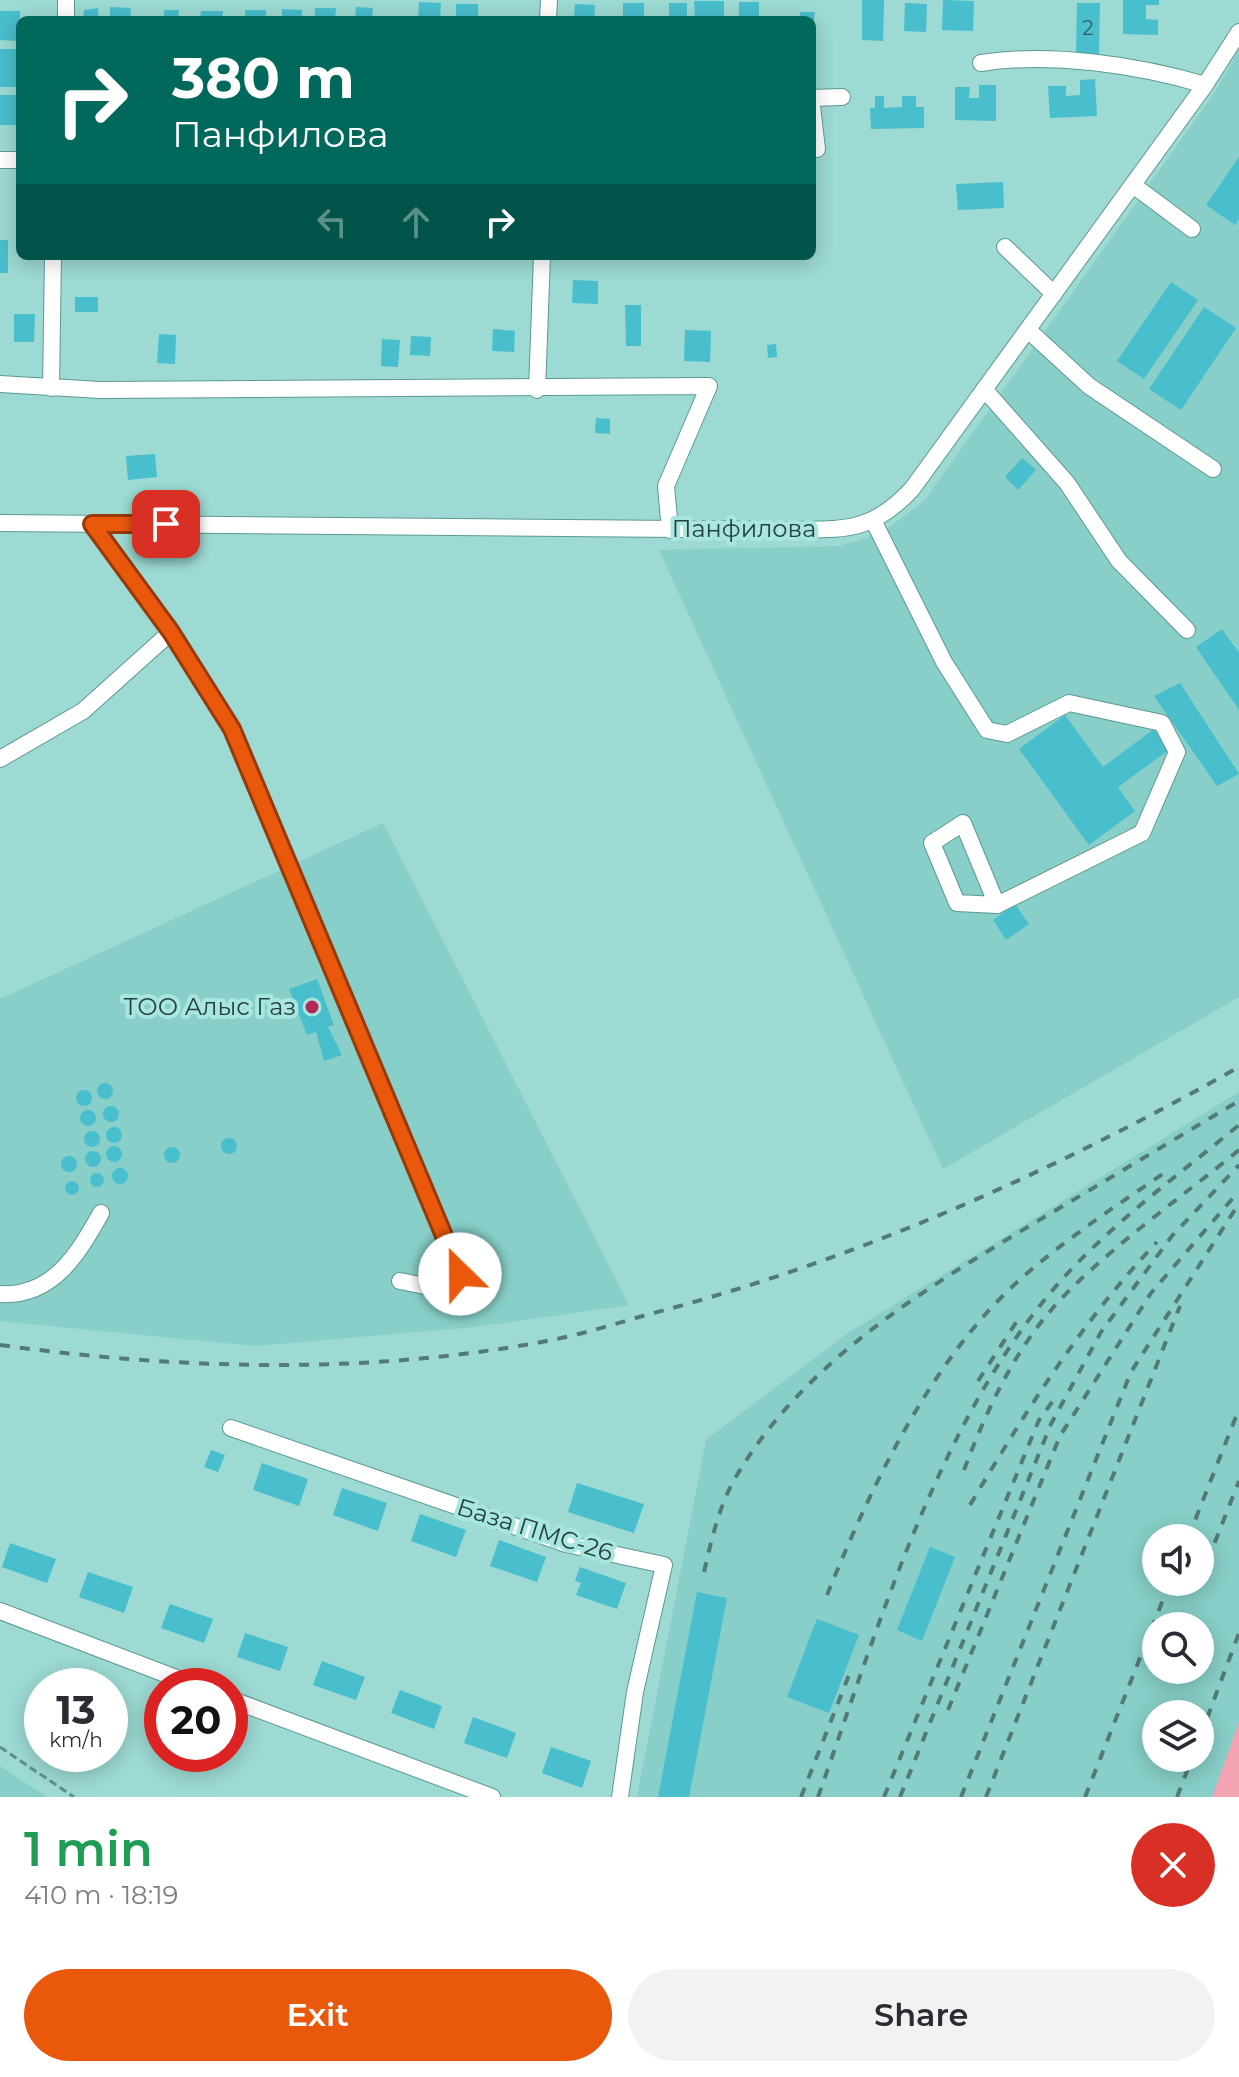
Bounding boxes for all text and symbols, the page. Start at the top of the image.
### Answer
house number: 2 [1082,16,1094,40]
text: 380 m [172,44,355,112]
icon: right [40,48,144,152]
text: Панфилова [172,112,389,156]
icon: left [310,200,354,244]
icon: ahead [394,200,438,244]
icon: right [478,200,522,244]
pin [132,490,200,558]
icon: arrive [144,502,188,546]
street label: Панфилова [672,514,816,543]
place label: ТОО Алыс Газ [123,992,296,1021]
marker: ТОО Алыс Газ [303,998,321,1016]
position arrow [418,1232,502,1316]
street label: База ПМС-26 [454,1492,617,1567]
map controls [1142,1524,1214,1772]
button: sound [1142,1524,1214,1596]
button: search [1142,1612,1214,1684]
speed limit sign: 20 [144,1668,248,1772]
text: 13 [56,1685,96,1734]
button: layers [1142,1700,1214,1772]
text: km/h [49,1728,103,1752]
text: 1 min [24,1820,153,1878]
button: close [1131,1823,1215,1907]
text: 410 m · 18:19 [24,1879,178,1911]
button: Exit [24,1969,612,2061]
button: Share [628,1969,1215,2061]

